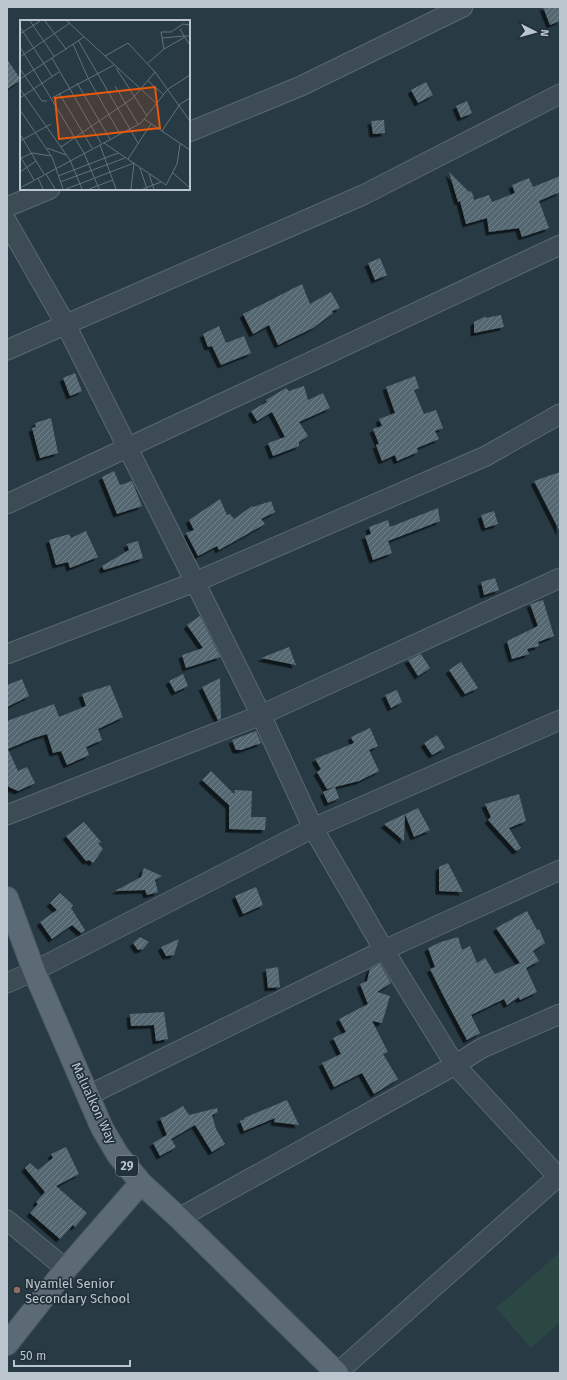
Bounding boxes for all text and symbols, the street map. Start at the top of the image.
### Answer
north arrow [515,12,555,52]
inset map [20,20,190,190]
text: N [538,29,551,37]
street label: Malualkon Way [69,1060,120,1147]
road number: 29 [116,1156,138,1176]
place label: Nyamlel Senior Secondary School [25,1276,130,1306]
marker: Nyamlel Senior Secondary School [12,1285,22,1295]
scale bar [14,1342,130,1368]
text: 50 m [20,1349,46,1363]

